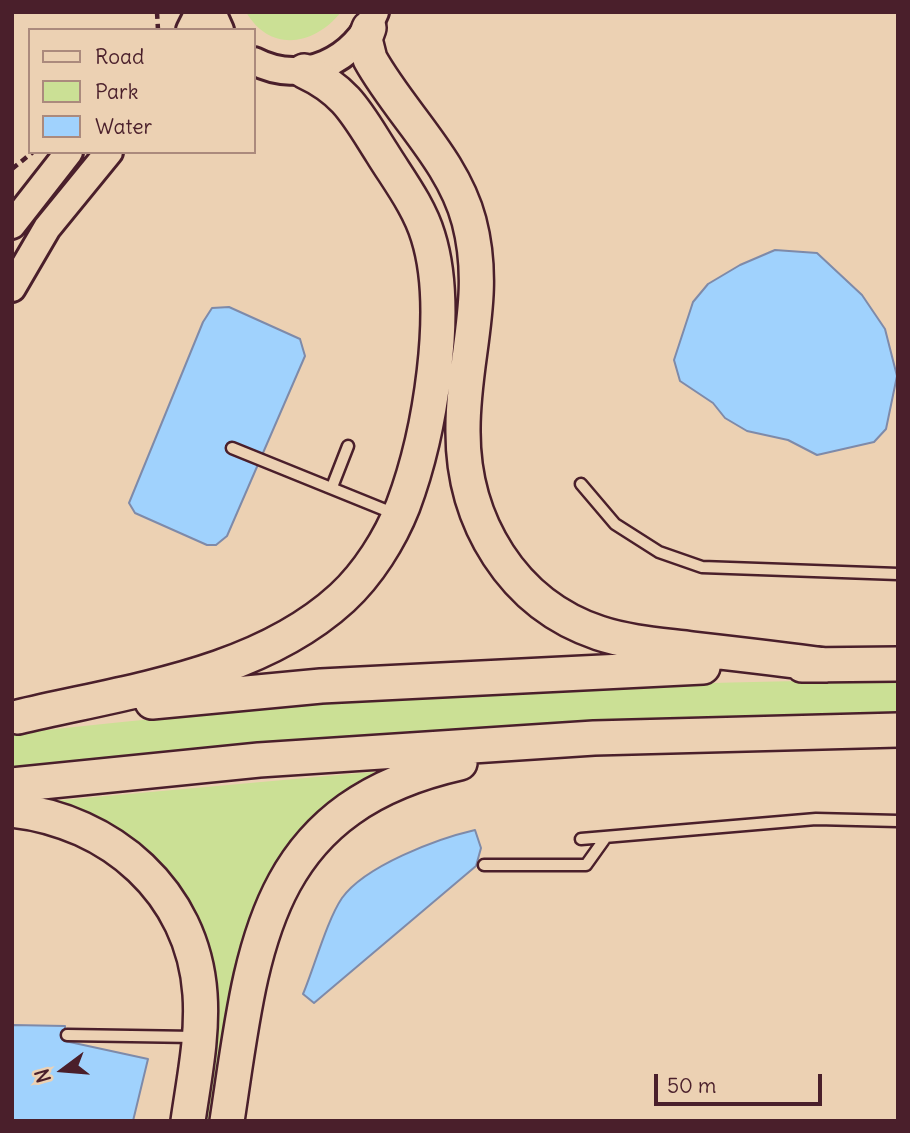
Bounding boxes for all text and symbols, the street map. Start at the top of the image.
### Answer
legend [28,28,256,154]
text: Road [95,43,144,70]
text: Park [95,78,138,105]
text: Water [95,113,152,140]
north arrow [28,1035,98,1105]
scale bar [658,1060,826,1104]
text: N [29,1066,56,1085]
text: 50 m [667,1072,716,1099]

